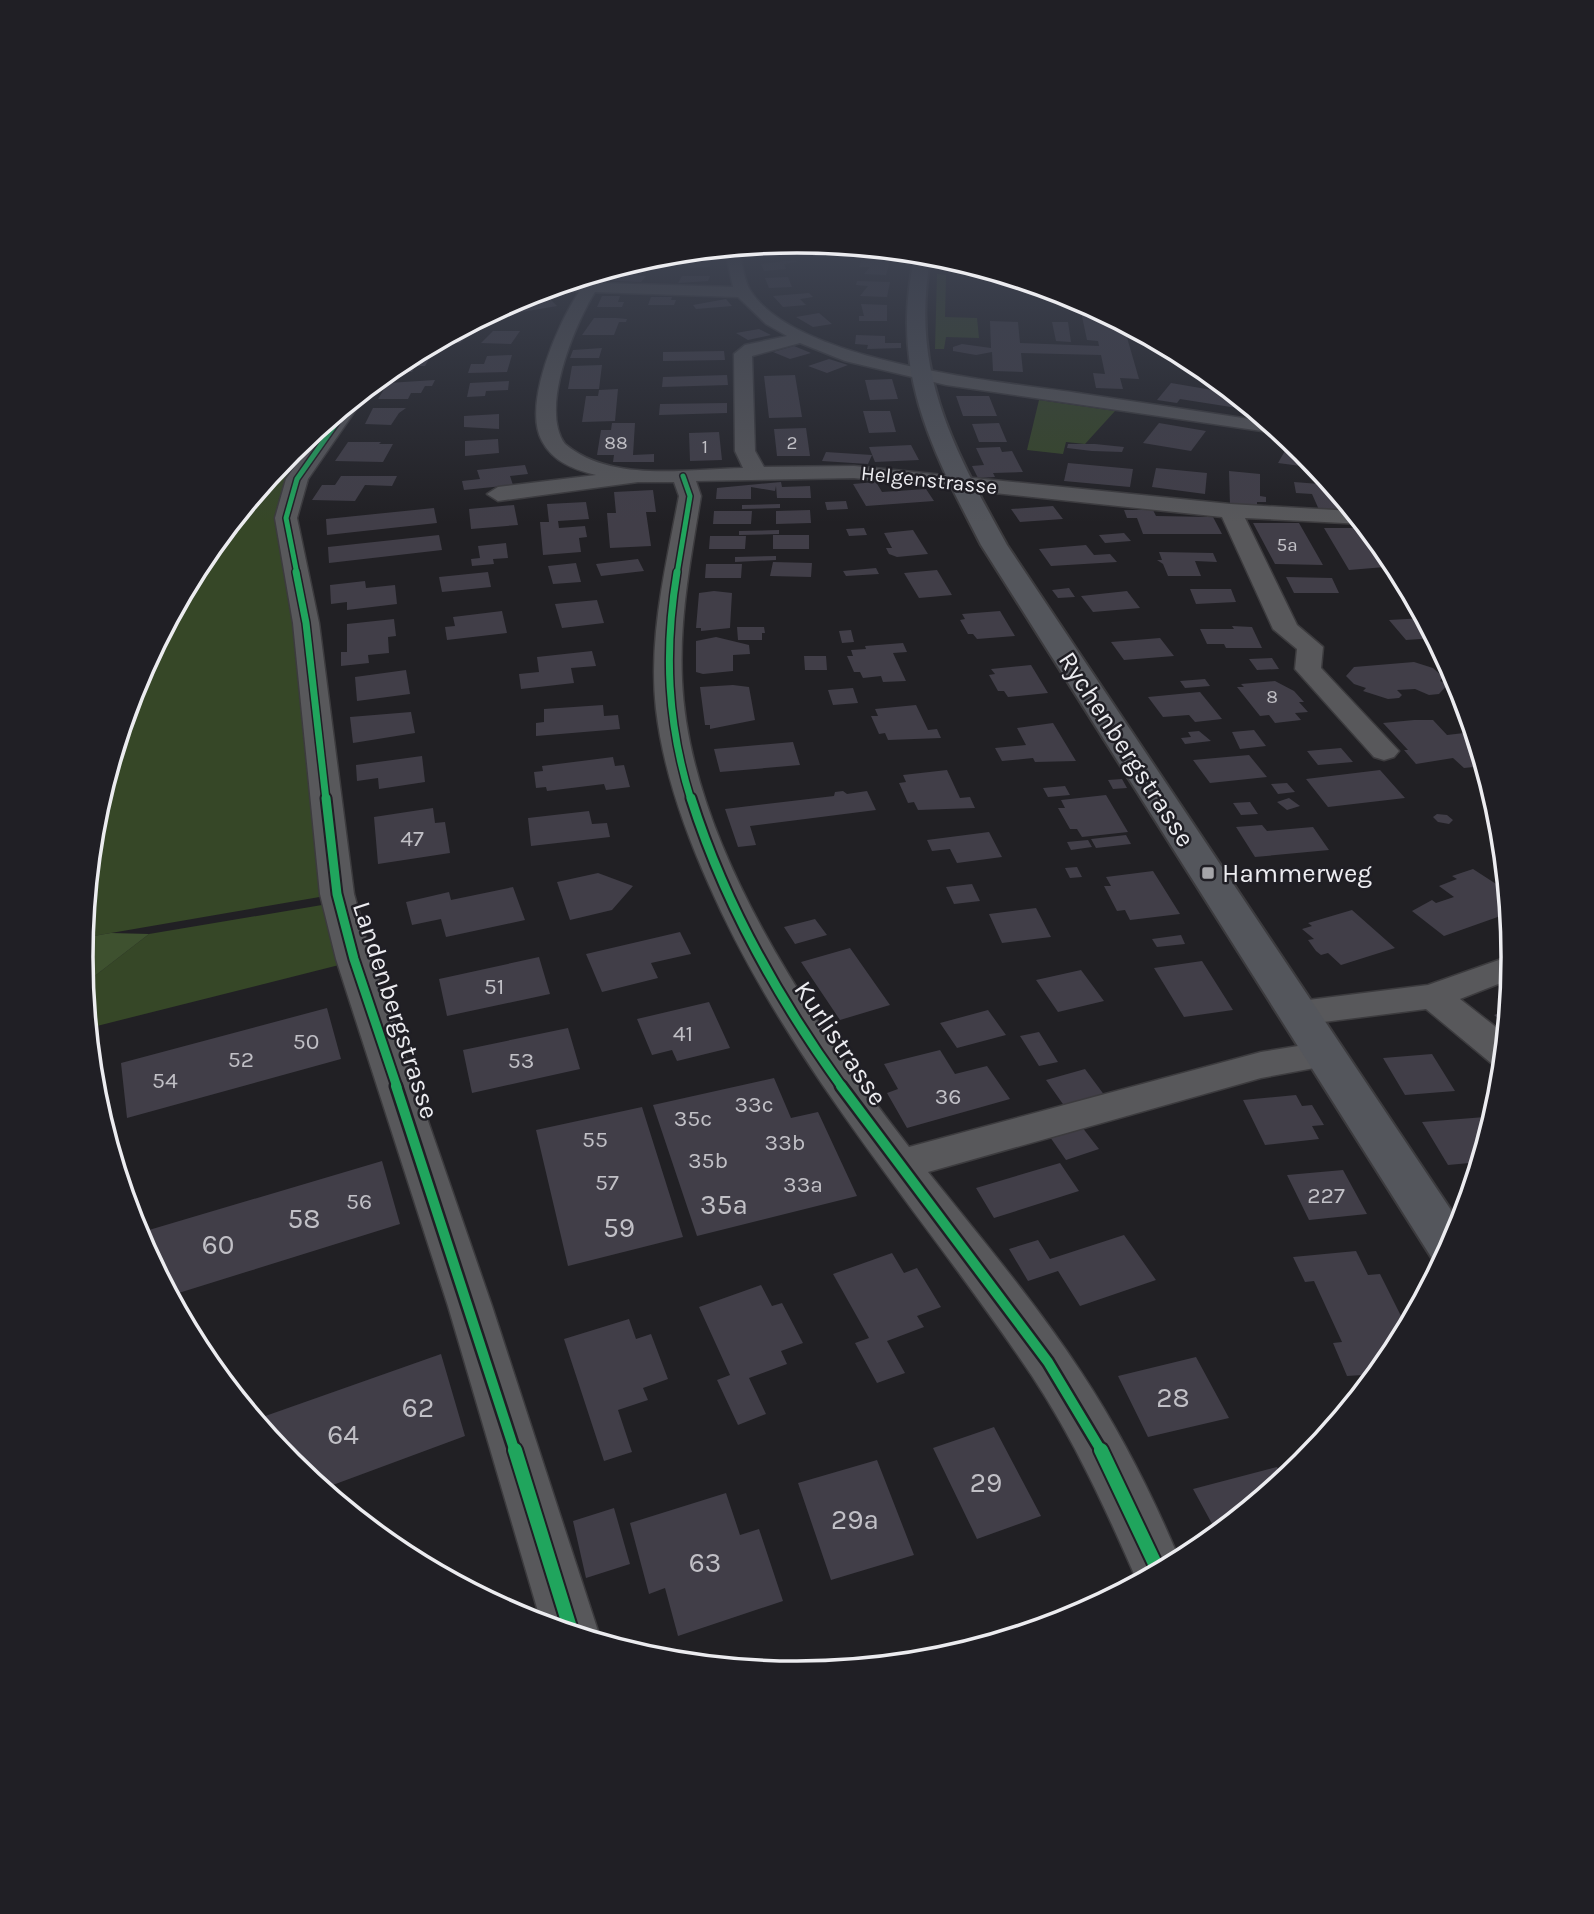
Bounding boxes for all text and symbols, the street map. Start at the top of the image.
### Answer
house number: 88 [604,432,628,454]
house number: 2 [786,432,798,454]
house number: 1 [702,436,708,458]
street label: Helgenstrasse [860,461,998,499]
house number: 5a [1276,534,1298,556]
street label: Rychenbergstrasse [1052,646,1201,853]
house number: 8 [1266,686,1278,708]
house number: 47 [400,825,424,852]
place label: Hammerweg [1222,858,1372,889]
marker: Hammerweg [1200,865,1216,881]
street label: Landenbergstrasse [346,897,445,1123]
house number: 51 [484,973,504,1000]
street label: Kurlistrasse [788,975,894,1112]
house number: 41 [673,1020,693,1047]
house number: 50 [293,1028,319,1055]
house number: 52 [228,1046,254,1073]
house number: 53 [508,1047,534,1074]
house number: 54 [152,1067,178,1094]
house number: 36 [935,1083,961,1110]
house number: 33c [734,1091,774,1118]
house number: 35c [674,1105,712,1132]
house number: 55 [582,1126,608,1153]
house number: 33b [765,1129,805,1156]
house number: 35b [688,1147,728,1174]
house number: 57 [595,1169,619,1196]
house number: 33a [783,1171,823,1198]
house number: 227 [1307,1182,1345,1209]
house number: 56 [346,1188,372,1215]
house number: 35a [700,1188,748,1221]
house number: 58 [287,1202,321,1235]
house number: 59 [603,1211,635,1244]
house number: 60 [202,1228,234,1261]
house number: 28 [1156,1381,1190,1414]
house number: 62 [402,1391,434,1424]
house number: 64 [327,1418,359,1451]
house number: 29 [970,1466,1002,1499]
house number: 29a [831,1503,879,1536]
house number: 63 [689,1546,721,1579]

